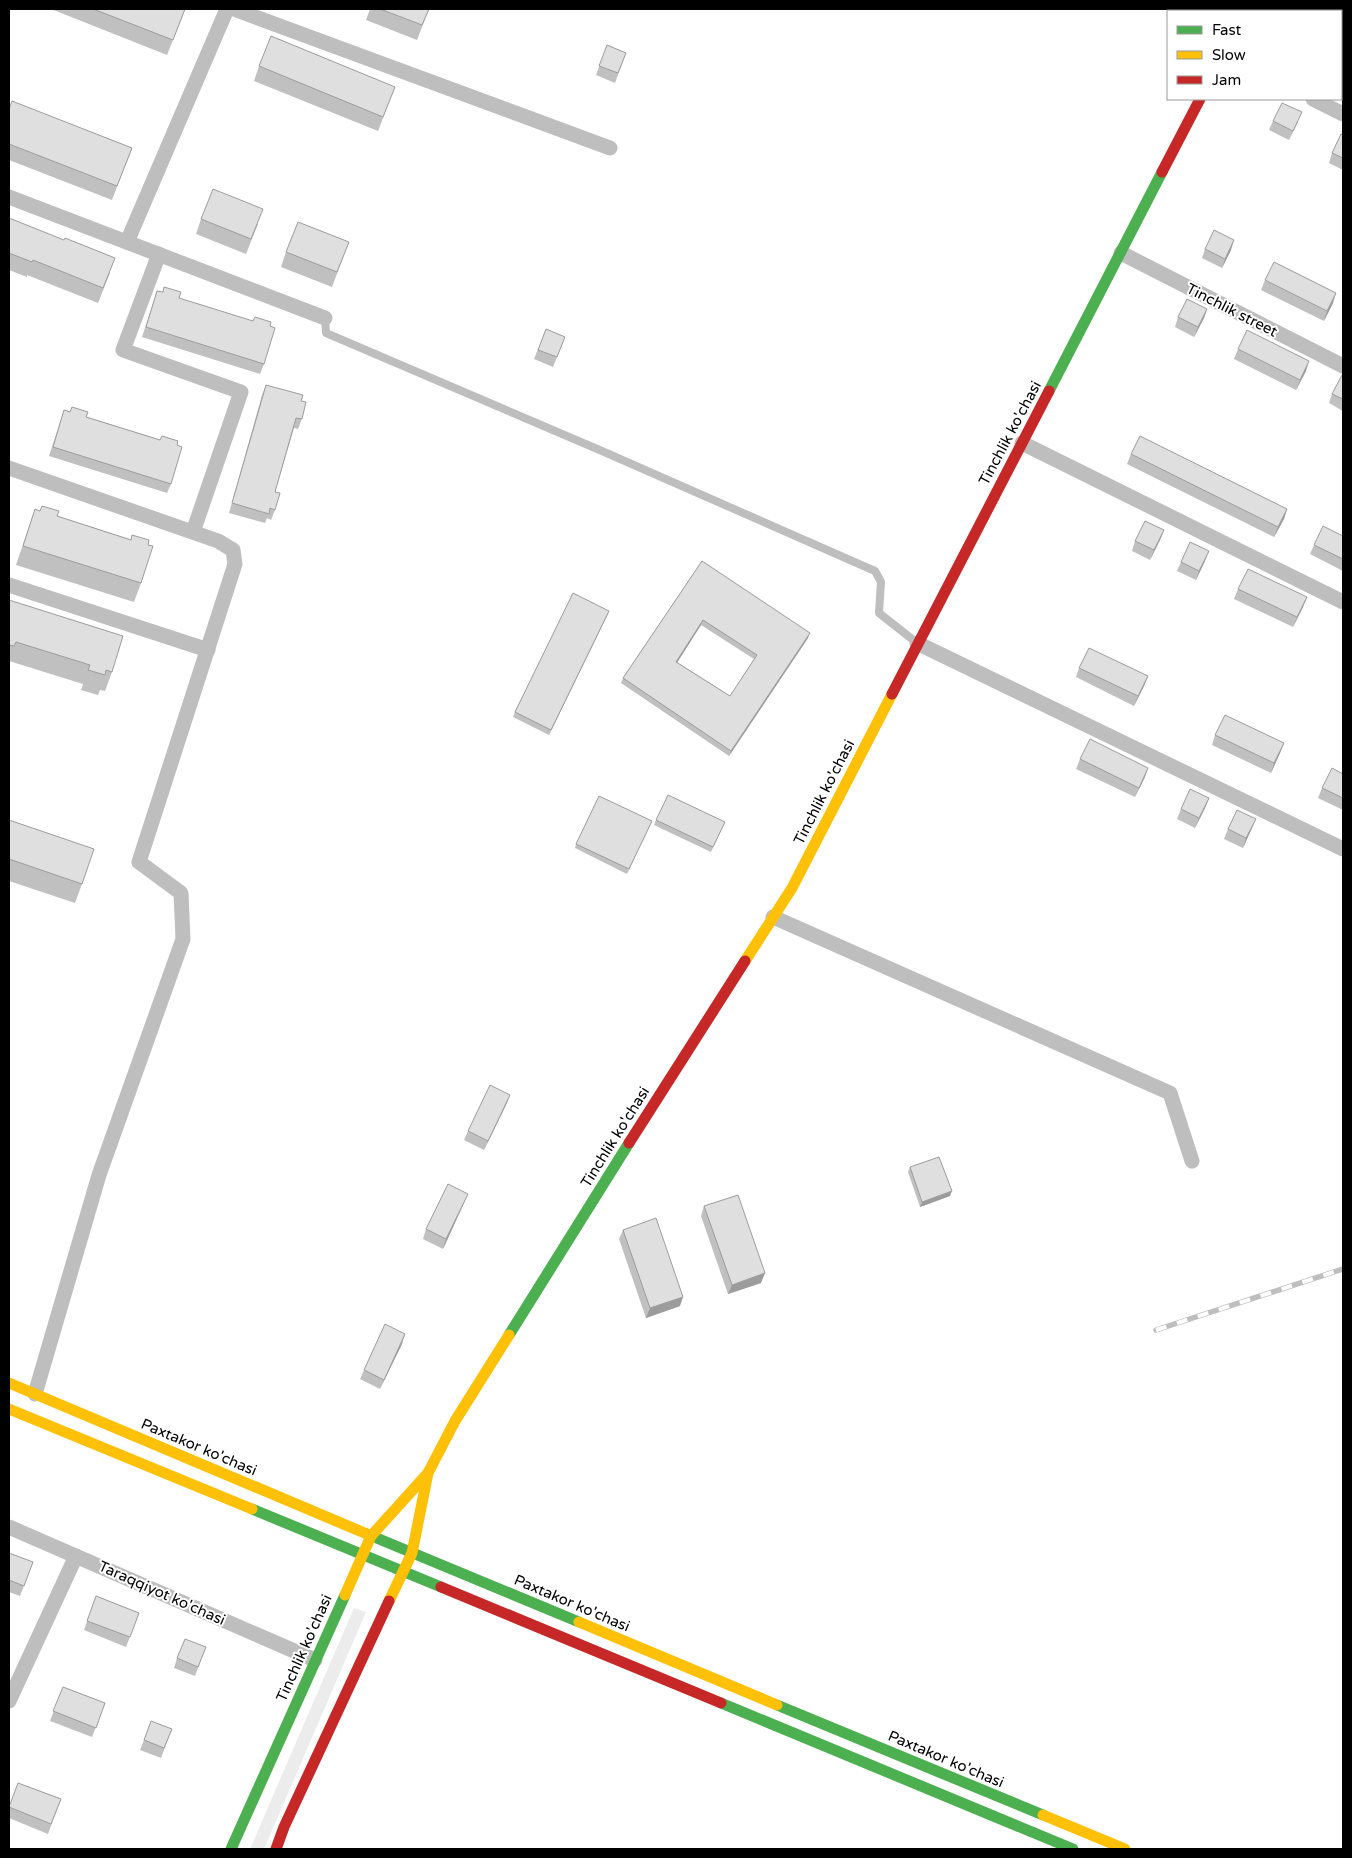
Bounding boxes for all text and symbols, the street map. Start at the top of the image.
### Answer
legend [1167,10,1342,100]
text: Fast [1212,21,1242,39]
text: Slow [1212,46,1246,64]
text: Jam [1212,71,1241,89]
street label: Tinchlik street [1184,279,1281,341]
street label: Tinchlik ko'chasi [975,378,1045,488]
street label: Tinchlik ko'chasi [790,737,858,847]
street label: Tinchlik ko'chasi [577,1083,653,1191]
street label: Paxtakor ko'chasi [138,1414,260,1480]
street label: Taraqqiyot ko'chasi [96,1557,228,1629]
street label: Paxtakor ko'chasi [511,1570,633,1636]
street label: Tinchlik ko'chasi [272,1592,336,1704]
street label: Paxtakor ko'chasi [885,1726,1007,1792]

